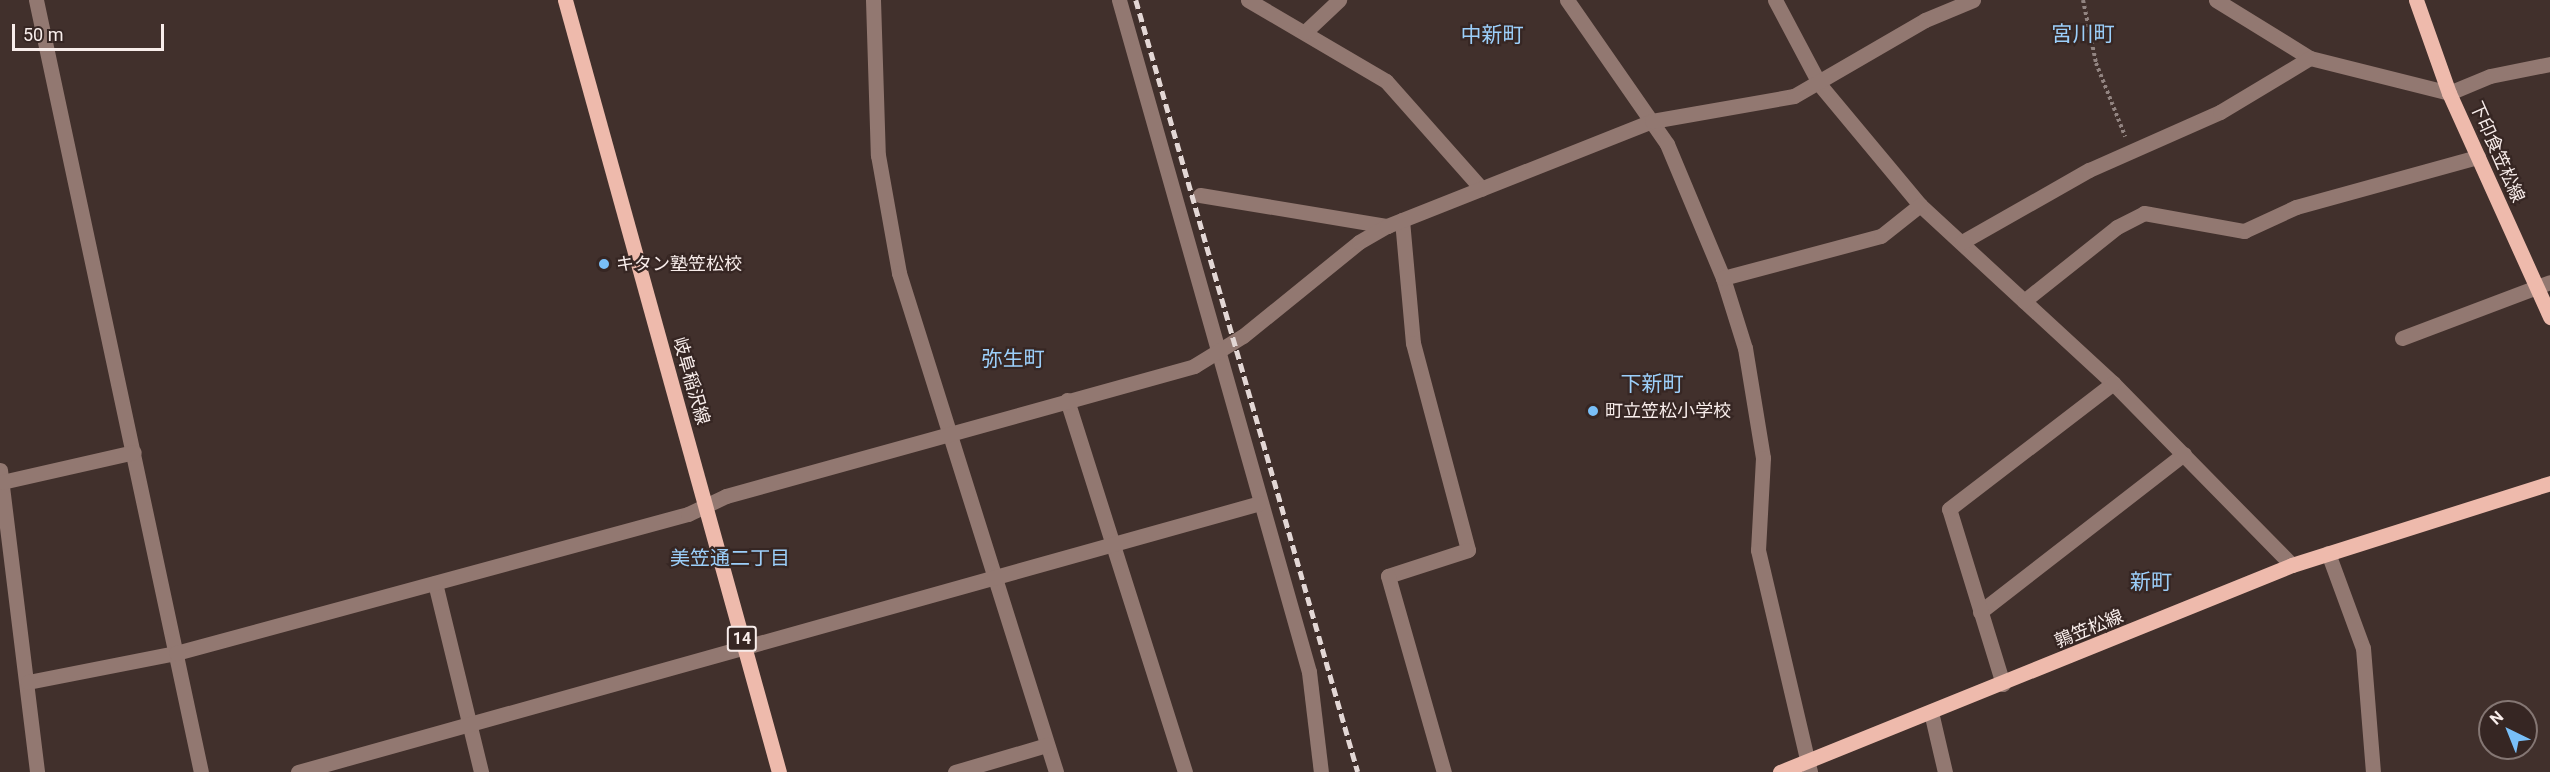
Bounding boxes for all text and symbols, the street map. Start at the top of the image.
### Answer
scale bar [15,12,166,50]
district label: 宮川町 [2052,21,2114,47]
district label: 中新町 [1461,22,1523,48]
text: 50 m [23,24,63,45]
street label: 下印食笠松線 [2465,98,2529,206]
place label: キタン塾笠松校 [616,253,742,275]
marker: キタン塾笠松校 [597,257,611,271]
street label: 岐阜稲沢線 [668,335,714,427]
district label: 弥生町 [982,346,1044,372]
district label: 下新町 [1621,371,1683,397]
place label: 町立笠松小学校 [1605,400,1731,422]
marker: 町立笠松小学校 [1586,404,1600,418]
district label: 美笠通二丁目 [670,546,790,570]
district label: 新町 [2130,569,2172,595]
street label: 鶉笠松線 [2052,606,2126,652]
road number: 14 [726,626,758,652]
north arrow [2478,700,2538,760]
text: N [2486,707,2507,729]

